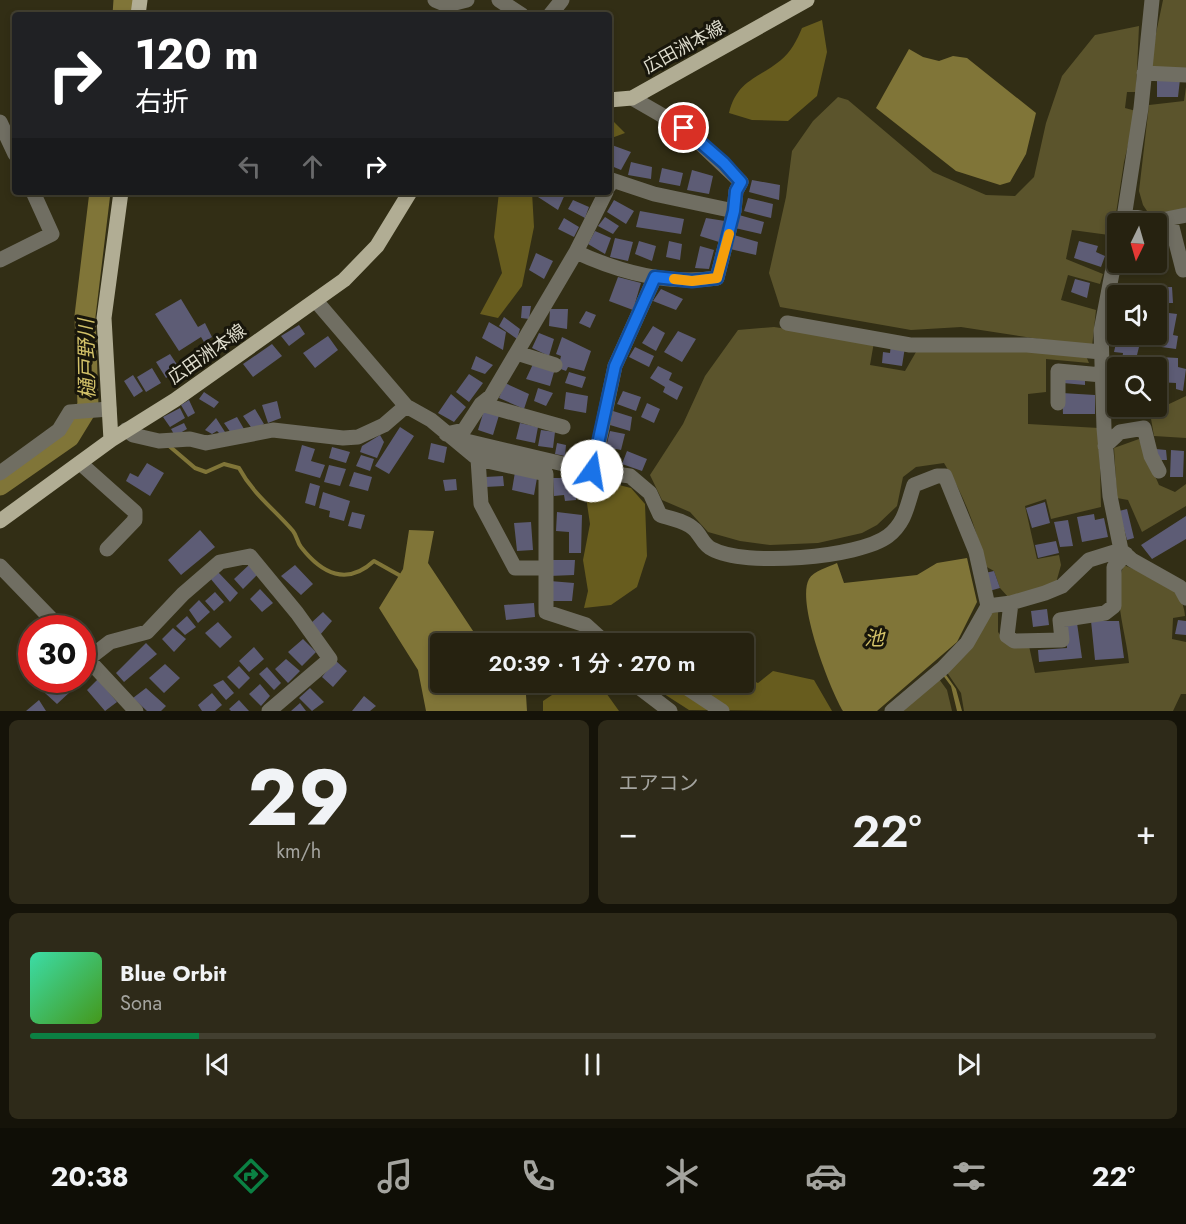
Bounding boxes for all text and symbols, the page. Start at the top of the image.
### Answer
street label: 広田洲本線 [638,14,730,80]
text: 120 m [135,24,259,85]
icon: right [36,36,114,114]
text: 右折 [135,82,189,121]
pin [658,102,709,153]
icon: arrive [667,111,700,144]
icon: left [233,150,266,183]
icon: ahead [296,150,329,183]
icon: right [359,150,392,183]
north arrow [1107,213,1167,273]
map controls [1107,213,1167,417]
button: sound [1107,285,1167,345]
water label: 樋戸野川 [72,317,102,399]
street label: 広田洲本線 [163,318,251,390]
button: search [1107,357,1167,417]
position arrow [560,439,624,503]
speed limit sign: 30 [18,615,96,693]
water label: 池 [864,624,886,653]
text: 20:39 · 1 分 · 270 m [489,647,695,679]
text: 29 [247,742,350,854]
text: エアコン [619,769,699,798]
text: 22° [852,799,922,864]
text: − [619,809,638,856]
text: + [1136,809,1156,856]
text: km/h [276,837,321,866]
text: Blue Orbit [120,957,226,989]
text: Sona [120,989,162,1018]
icon: previous [201,1048,234,1081]
icon: pause [576,1048,609,1081]
icon: next [952,1048,985,1081]
icon: directions [230,1155,272,1197]
icon: music [374,1155,416,1197]
icon: phone [517,1155,559,1197]
icon: climate [661,1155,703,1197]
icon: car [805,1155,847,1197]
icon: filters [948,1155,990,1197]
text: 20:38 [51,1157,129,1196]
text: 22° [1092,1157,1135,1196]

